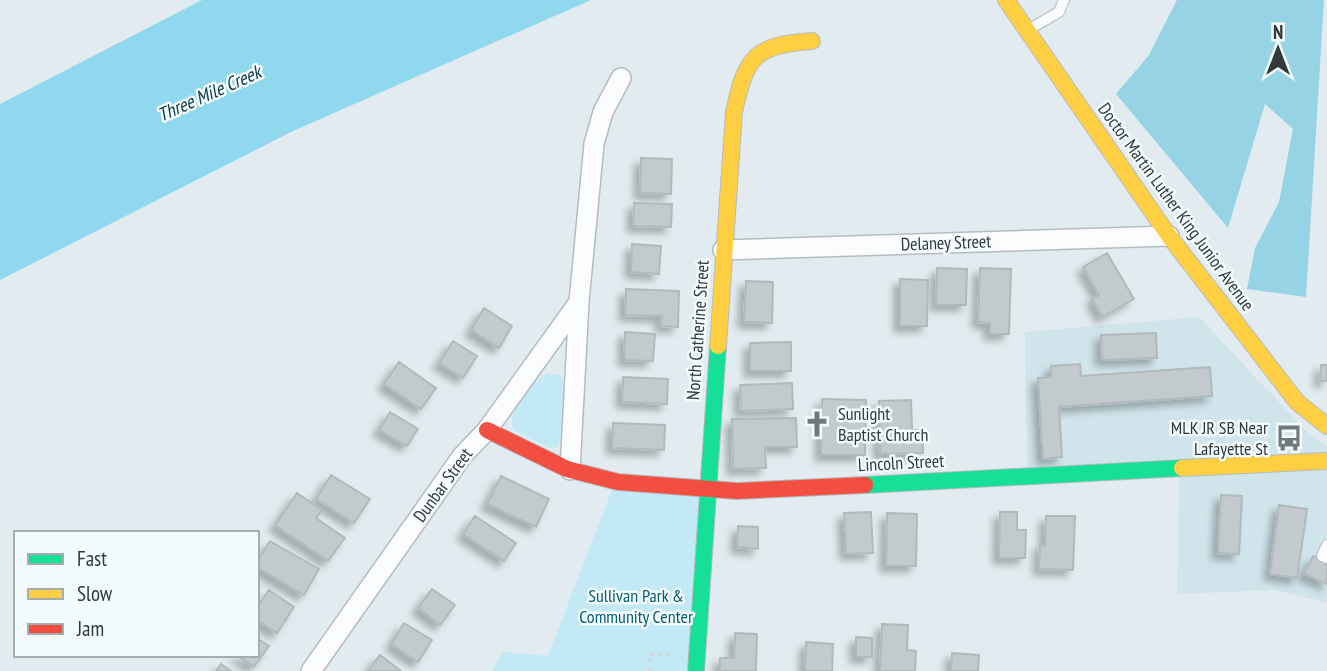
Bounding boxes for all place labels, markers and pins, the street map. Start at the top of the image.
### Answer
place label: Sunlight Baptist Church [838,402,928,446]
church icon: Sunlight Baptist Church [802,409,832,439]
place label: MLK JR SB Near Lafayette St [1171,416,1268,460]
bus stop icon: MLK JR SB Near Lafayette St [1274,423,1304,453]

